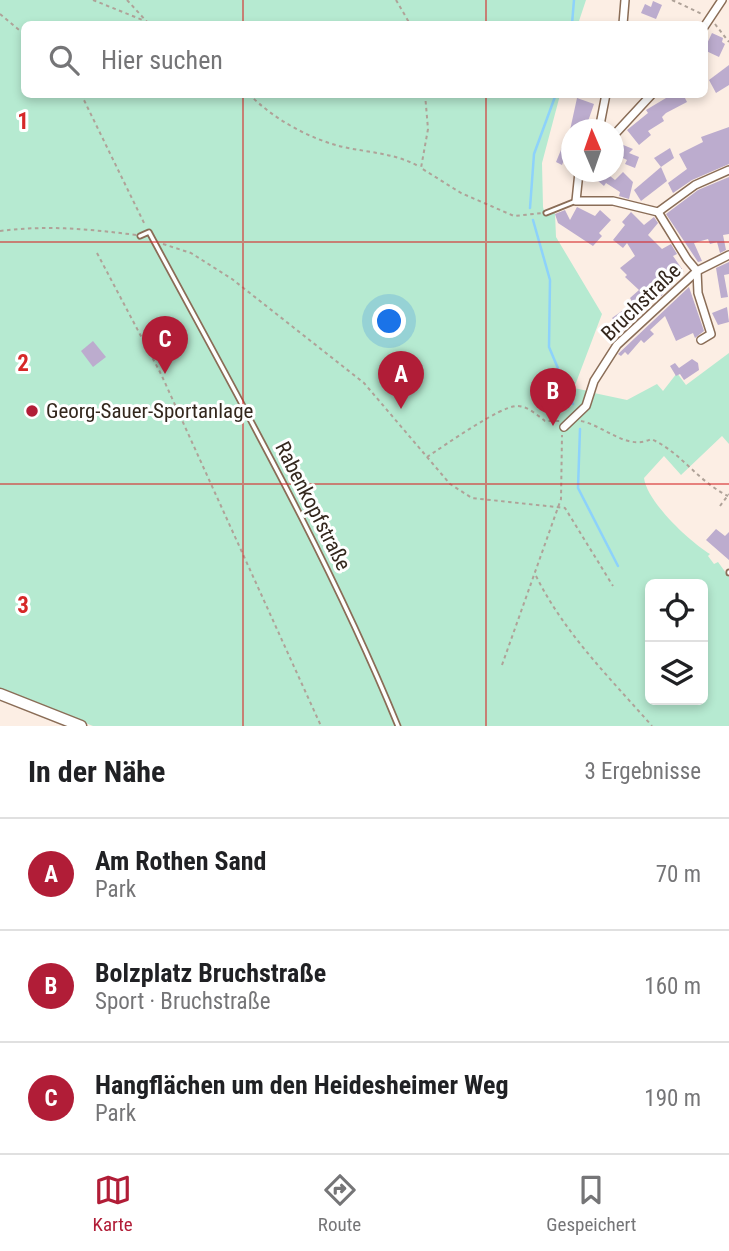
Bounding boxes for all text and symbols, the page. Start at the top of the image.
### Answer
search box [21,21,708,98]
icon: search [45,41,83,79]
text: Hier suchen [101,45,223,75]
text: 1 [17,108,29,135]
north arrow [561,119,624,182]
street label: Bruchstraße [597,258,686,346]
your location [372,304,406,338]
pin: C [142,316,188,374]
text: 2 [17,350,29,377]
pin: A [378,351,424,409]
pin: B [530,368,576,426]
place label: Georg-Sauer-Sportanlage [46,399,253,423]
marker: Georg-Sauer-Sportanlage [24,403,40,419]
street label: Rabenkopfstraße [270,438,356,575]
map controls [645,579,708,705]
button: locate [645,579,708,642]
text: 3 [17,592,29,619]
button: layers [645,642,708,705]
text: In der Nähe [28,754,165,789]
text: 3 Ergebnisse [584,758,701,785]
text: Am Rothen Sand [95,846,267,876]
text: A [44,861,58,888]
text: 70 m [656,861,701,888]
text: Park [95,876,136,903]
text: Bolzplatz Bruchstraße [95,958,326,988]
text: B [45,973,57,1000]
text: 160 m [644,973,701,1000]
text: Sport · Bruchstraße [95,988,270,1015]
text: Hangflächen um den Heidesheimer Weg [95,1070,509,1100]
text: C [44,1085,58,1112]
text: 190 m [644,1085,701,1112]
text: Park [95,1100,136,1127]
tab: Karte [93,1171,133,1236]
tab: Route [318,1171,361,1236]
tab: Gespeichert [546,1171,636,1236]

